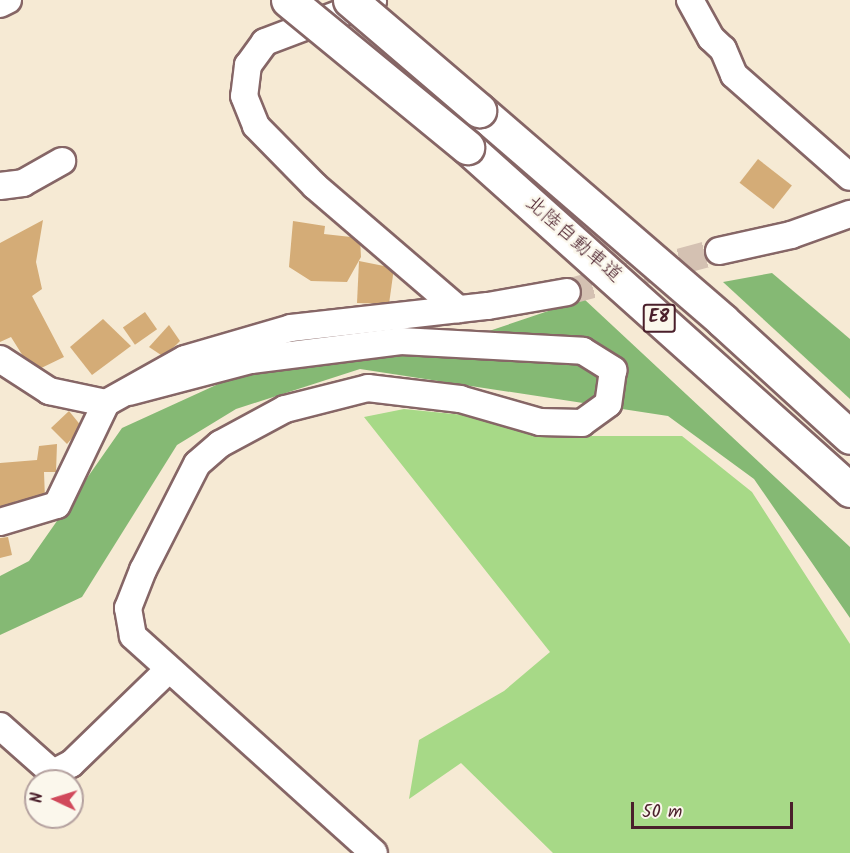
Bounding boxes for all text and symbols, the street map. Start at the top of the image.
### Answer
street label: 北陸自動車道 [520,192,626,288]
road number: E8 [642,303,676,333]
north arrow [24,769,84,829]
scale bar [634,790,796,828]
text: N [25,792,50,804]
text: 50 m [642,798,682,827]

